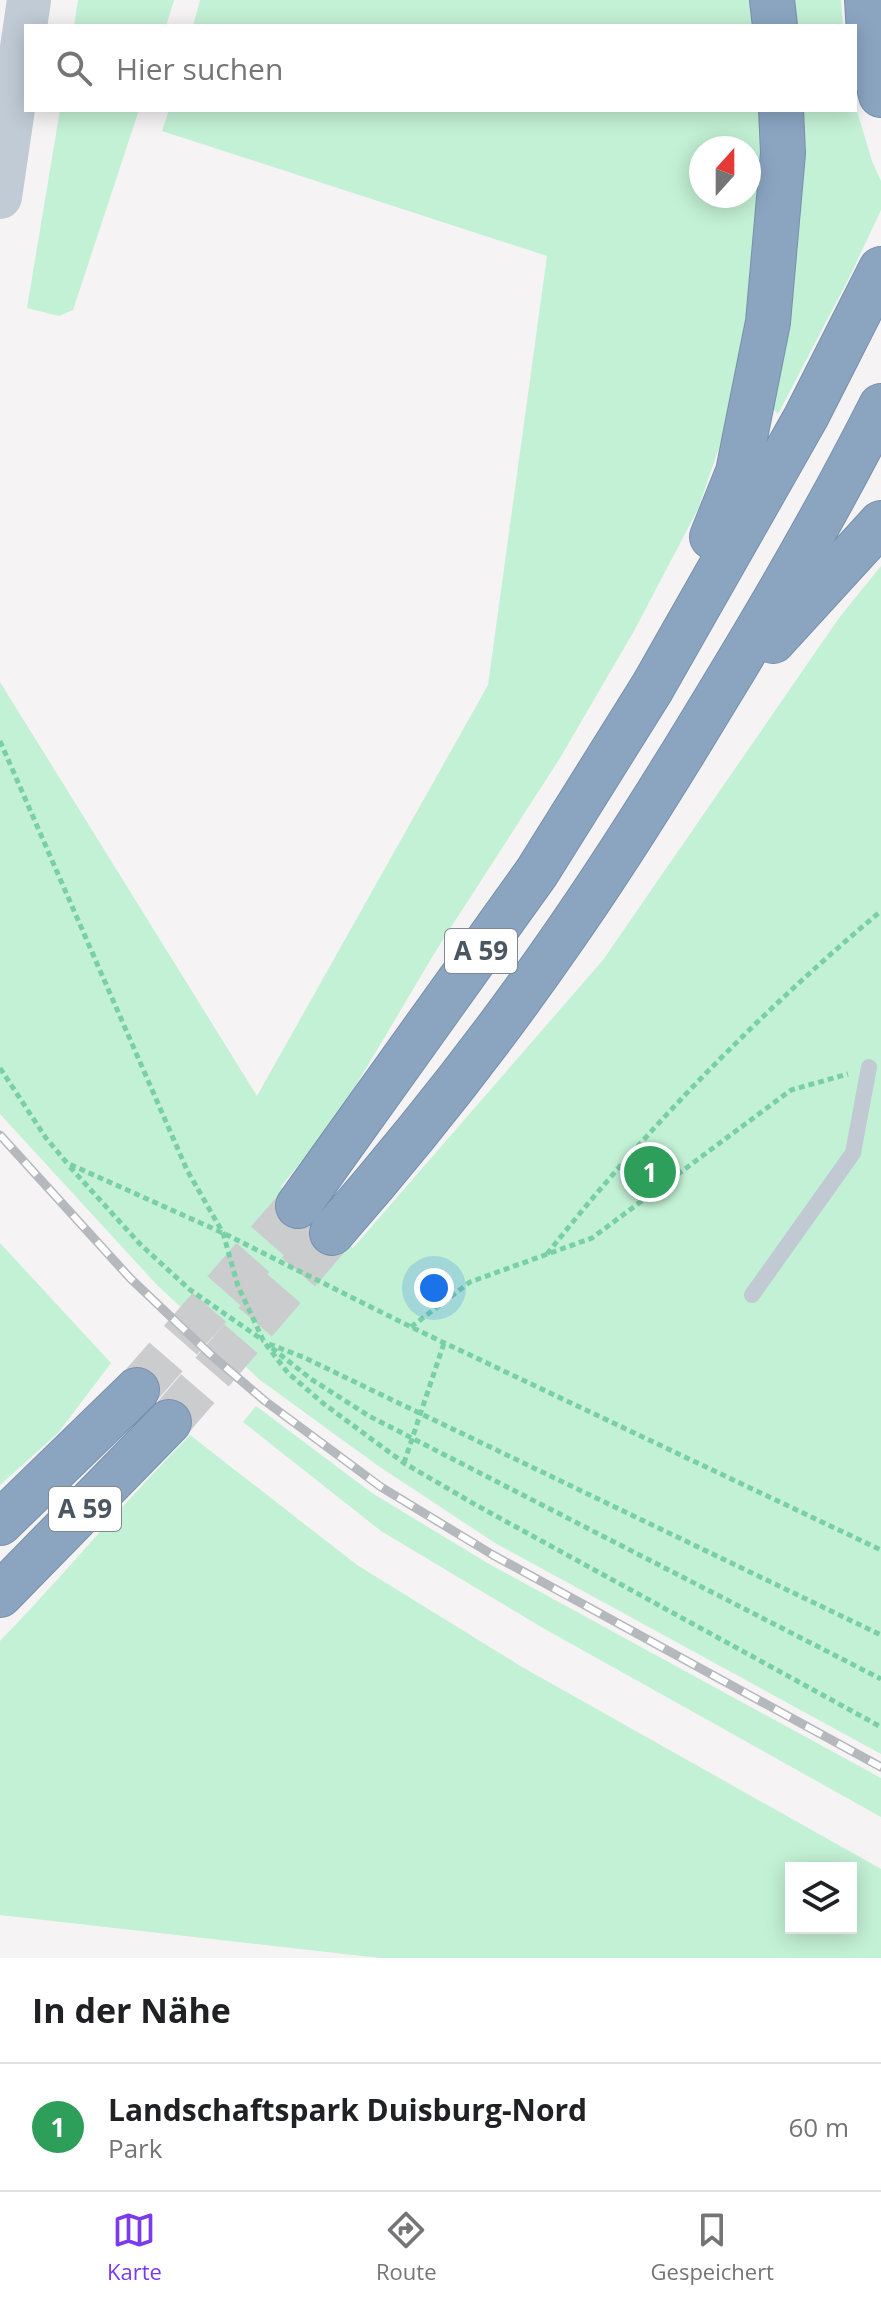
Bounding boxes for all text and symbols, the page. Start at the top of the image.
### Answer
search box [24,24,857,112]
icon: search [52,46,96,90]
text: Hier suchen [116,48,283,89]
north arrow [689,136,761,208]
road number: A 59 [445,929,517,973]
pin: 1 [624,1142,676,1202]
your location [414,1268,454,1308]
road number: A 59 [49,1487,121,1531]
map controls [785,1862,857,1934]
button: layers [785,1862,857,1934]
text: In der Nähe [32,1987,231,2033]
text: Landschaftspark Duisburg-Nord [108,2089,587,2130]
text: 1 [51,2109,65,2145]
text: 60 m [788,2109,849,2145]
text: Park [108,2130,162,2166]
tab: Karte [107,2208,162,2286]
tab: Route [376,2208,436,2286]
tab: Gespeichert [651,2208,774,2286]

